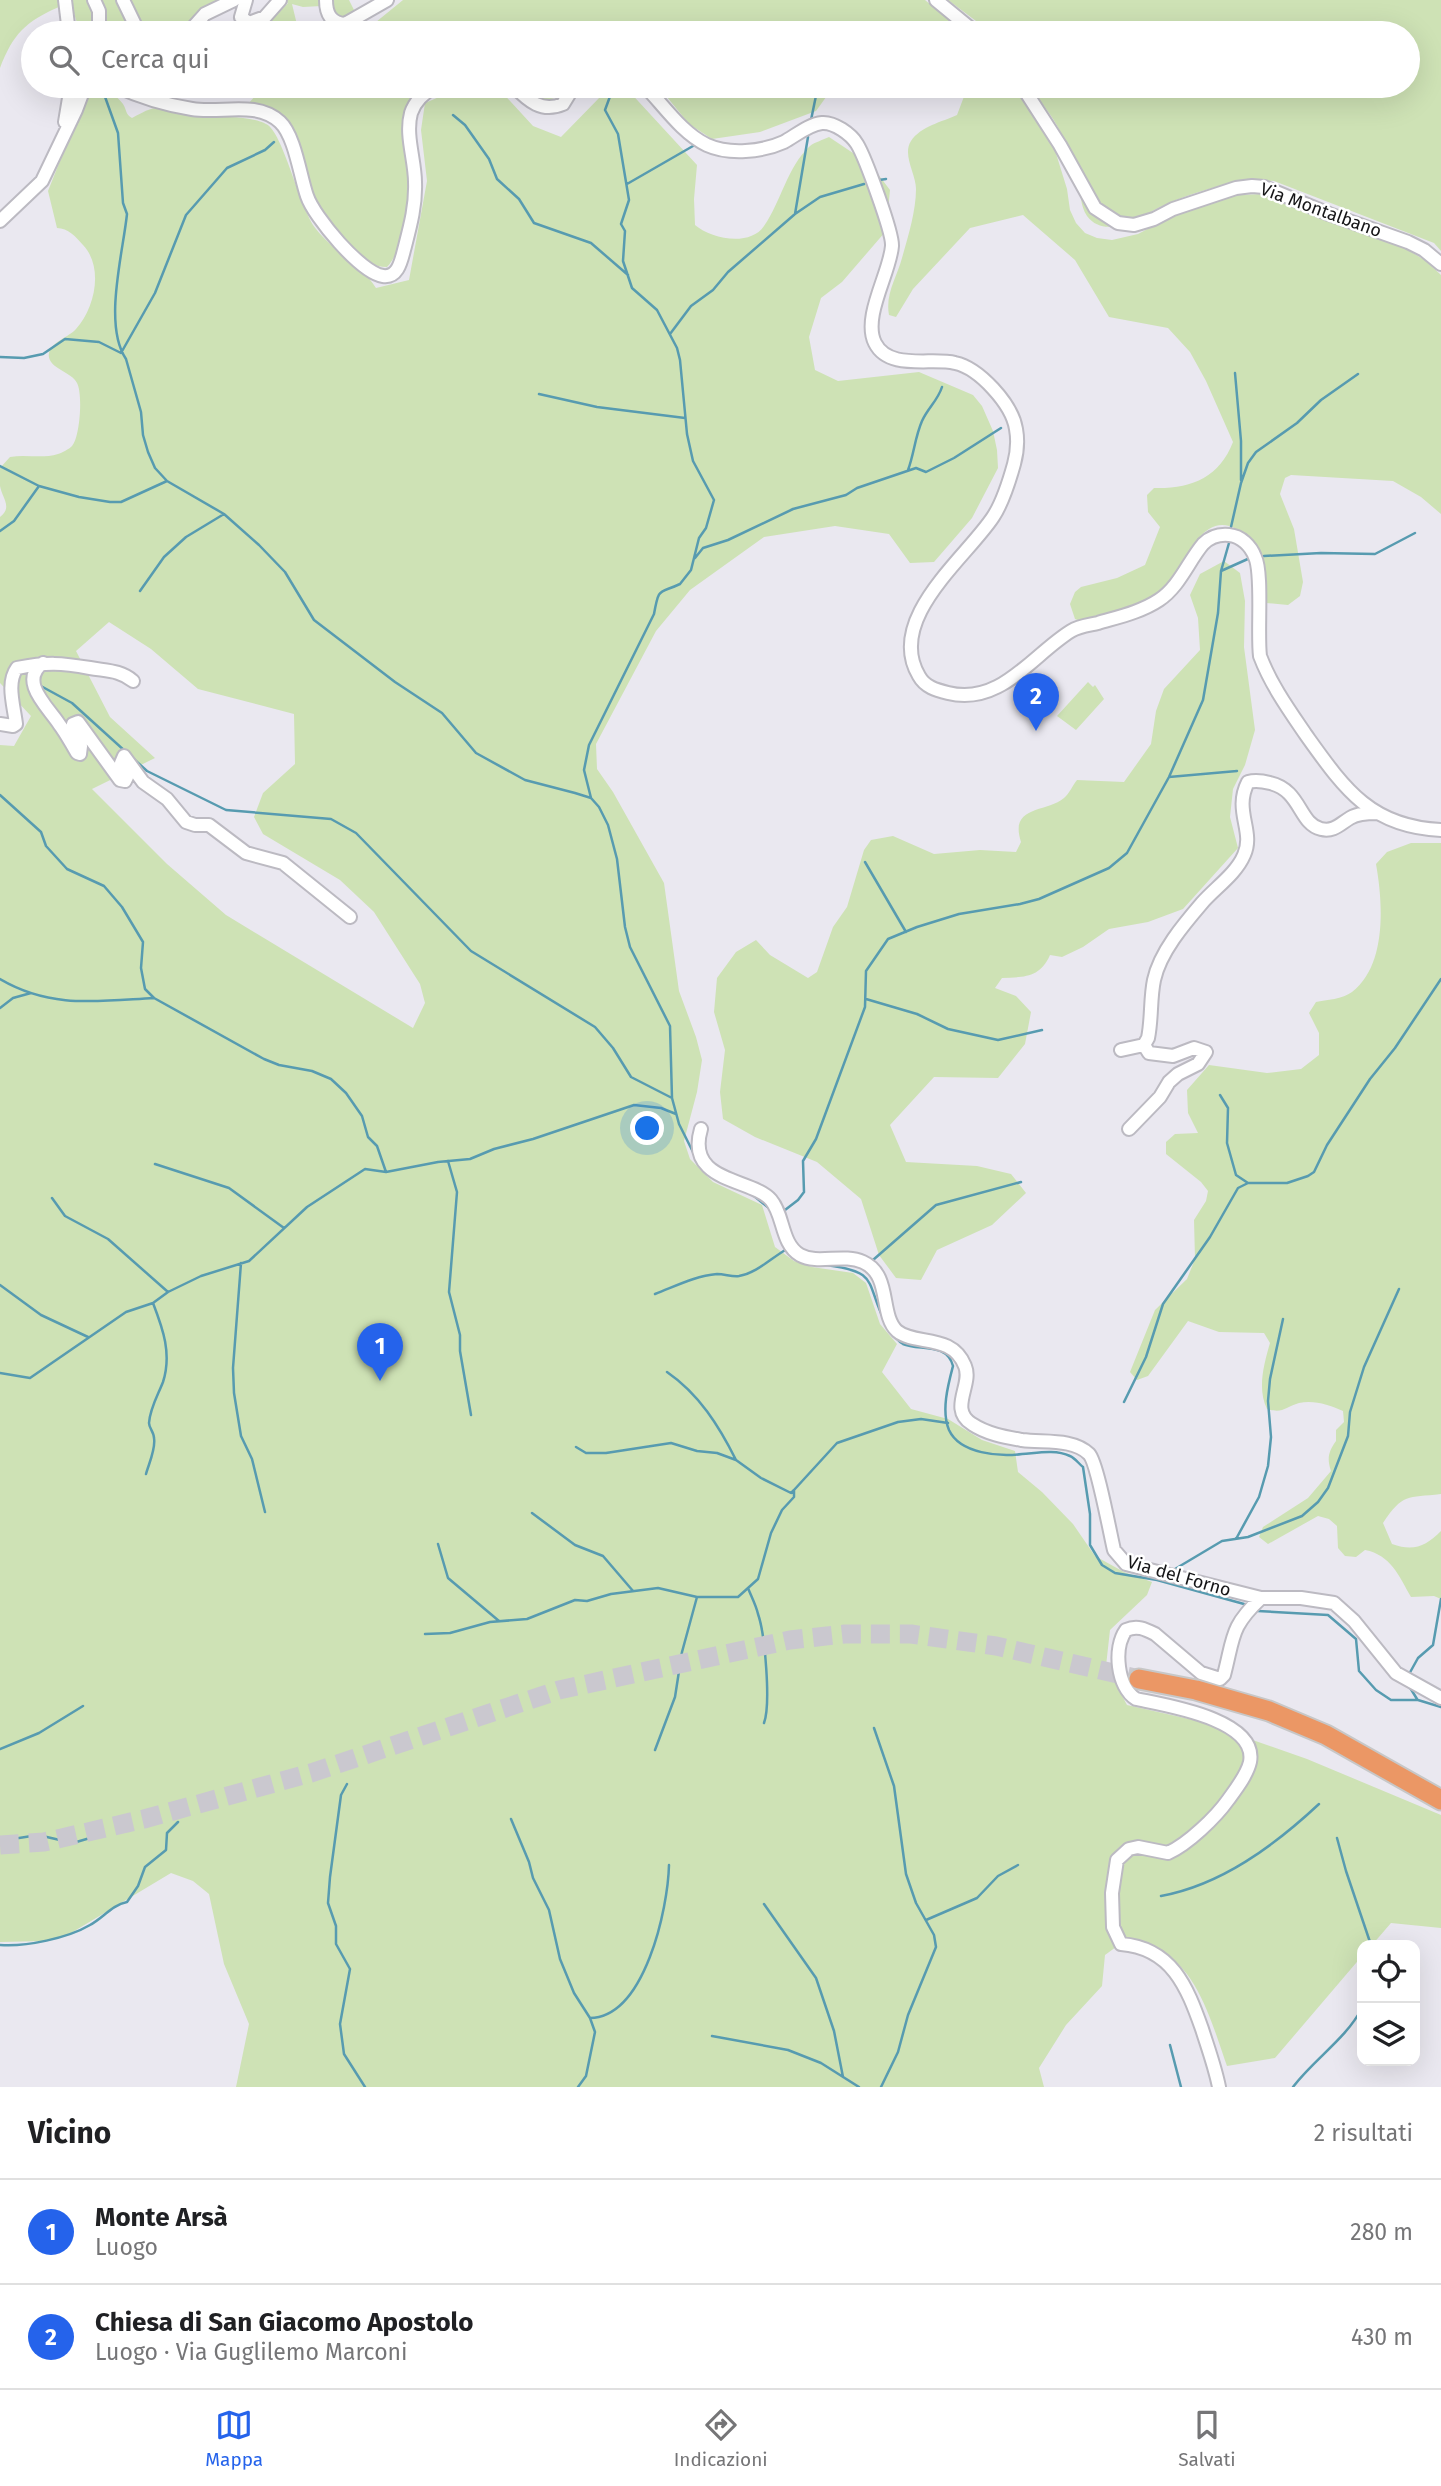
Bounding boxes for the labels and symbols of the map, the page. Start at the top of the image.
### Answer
street label: Via Montalbano [1257,178,1385,242]
pin: 2 [1013,673,1059,731]
your location [630,1111,664,1145]
pin: 1 [357,1323,403,1381]
street label: Via del Forno [1125,1551,1233,1601]

